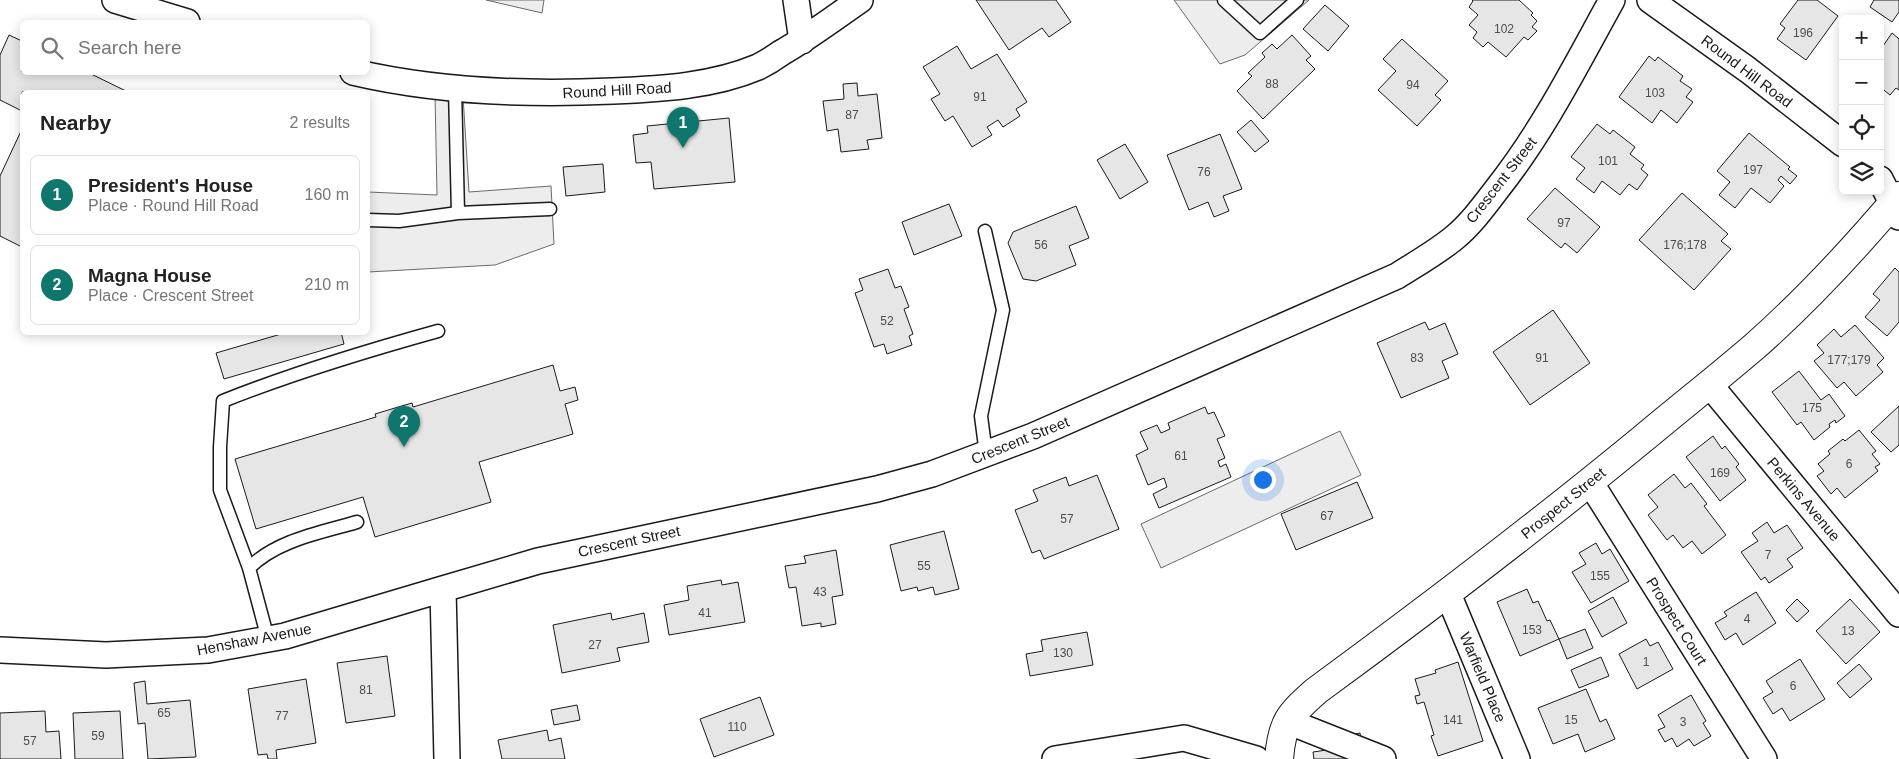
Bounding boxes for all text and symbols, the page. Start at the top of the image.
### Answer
map controls [1839,15,1884,195]
button: + [1839,15,1884,60]
search box [20,20,370,75]
house number: 102 [1494,22,1514,36]
house number: 196 [1793,26,1813,40]
street label: Round Hill Road [1698,31,1796,111]
icon: search [38,34,66,62]
text: Search here [78,37,182,58]
button: − [1839,60,1884,105]
house number: 88 [1265,77,1279,91]
house number: 94 [1406,78,1420,92]
street label: Round Hill Road [562,79,672,101]
house number: 103 [1645,86,1665,100]
house number: 91 [973,90,987,104]
button: locate [1839,105,1884,150]
pin: 1 [667,107,699,148]
house number: 87 [845,108,859,122]
text: Nearby [40,111,111,134]
text: 2 results [290,114,350,131]
street label: Crescent Street [1462,133,1540,226]
button: layers [1839,150,1884,195]
house number: 101 [1598,154,1618,168]
house number: 197 [1743,163,1763,177]
house number: 76 [1197,165,1211,179]
text: President's House [88,175,253,196]
text: 1 [53,186,61,203]
text: 160 m [305,186,349,203]
text: Place · Round Hill Road [88,197,259,214]
house number: 97 [1557,216,1571,230]
house number: 56 [1034,238,1048,252]
house number: 176;178 [1663,238,1707,252]
text: Magna House [88,265,212,286]
text: 2 [53,276,61,293]
text: 210 m [305,276,349,293]
text: Place · Crescent Street [88,287,253,304]
house number: 52 [880,314,894,328]
house number: 83 [1410,351,1424,365]
house number: 91 [1535,351,1549,365]
house number: 177;179 [1827,353,1871,367]
house number: 175 [1802,401,1822,415]
pin: 2 [388,406,420,447]
street label: Crescent Street [969,412,1072,467]
house number: 61 [1174,449,1188,463]
street label: Perkins Avenue [1764,454,1844,544]
house number: 6 [1846,457,1853,471]
street label: Prospect Street [1517,463,1609,542]
house number: 169 [1710,466,1730,480]
your location [1250,467,1276,493]
house number: 67 [1320,509,1334,523]
house number: 57 [1060,512,1074,526]
street label: Crescent Street [576,522,683,560]
house number: 7 [1765,548,1772,562]
house number: 55 [917,559,931,573]
house number: 155 [1590,569,1610,583]
street label: Prospect Court [1643,574,1711,669]
house number: 43 [813,585,827,599]
house number: 41 [698,606,712,620]
house number: 4 [1744,612,1751,626]
street label: Henshaw Avenue [195,620,313,658]
house number: 153 [1522,623,1542,637]
house number: 13 [1841,624,1855,638]
street label: Warfield Place [1456,629,1510,725]
house number: 27 [588,638,602,652]
house number: 130 [1053,646,1073,660]
house number: 1 [1643,655,1650,669]
house number: 6 [1790,679,1797,693]
house number: 81 [359,683,373,697]
house number: 65 [157,706,171,720]
house number: 77 [275,709,289,723]
house number: 141 [1443,713,1463,727]
house number: 15 [1564,713,1578,727]
house number: 3 [1680,715,1687,729]
house number: 110 [727,720,747,734]
house number: 59 [91,729,105,743]
house number: 57 [23,734,37,748]

